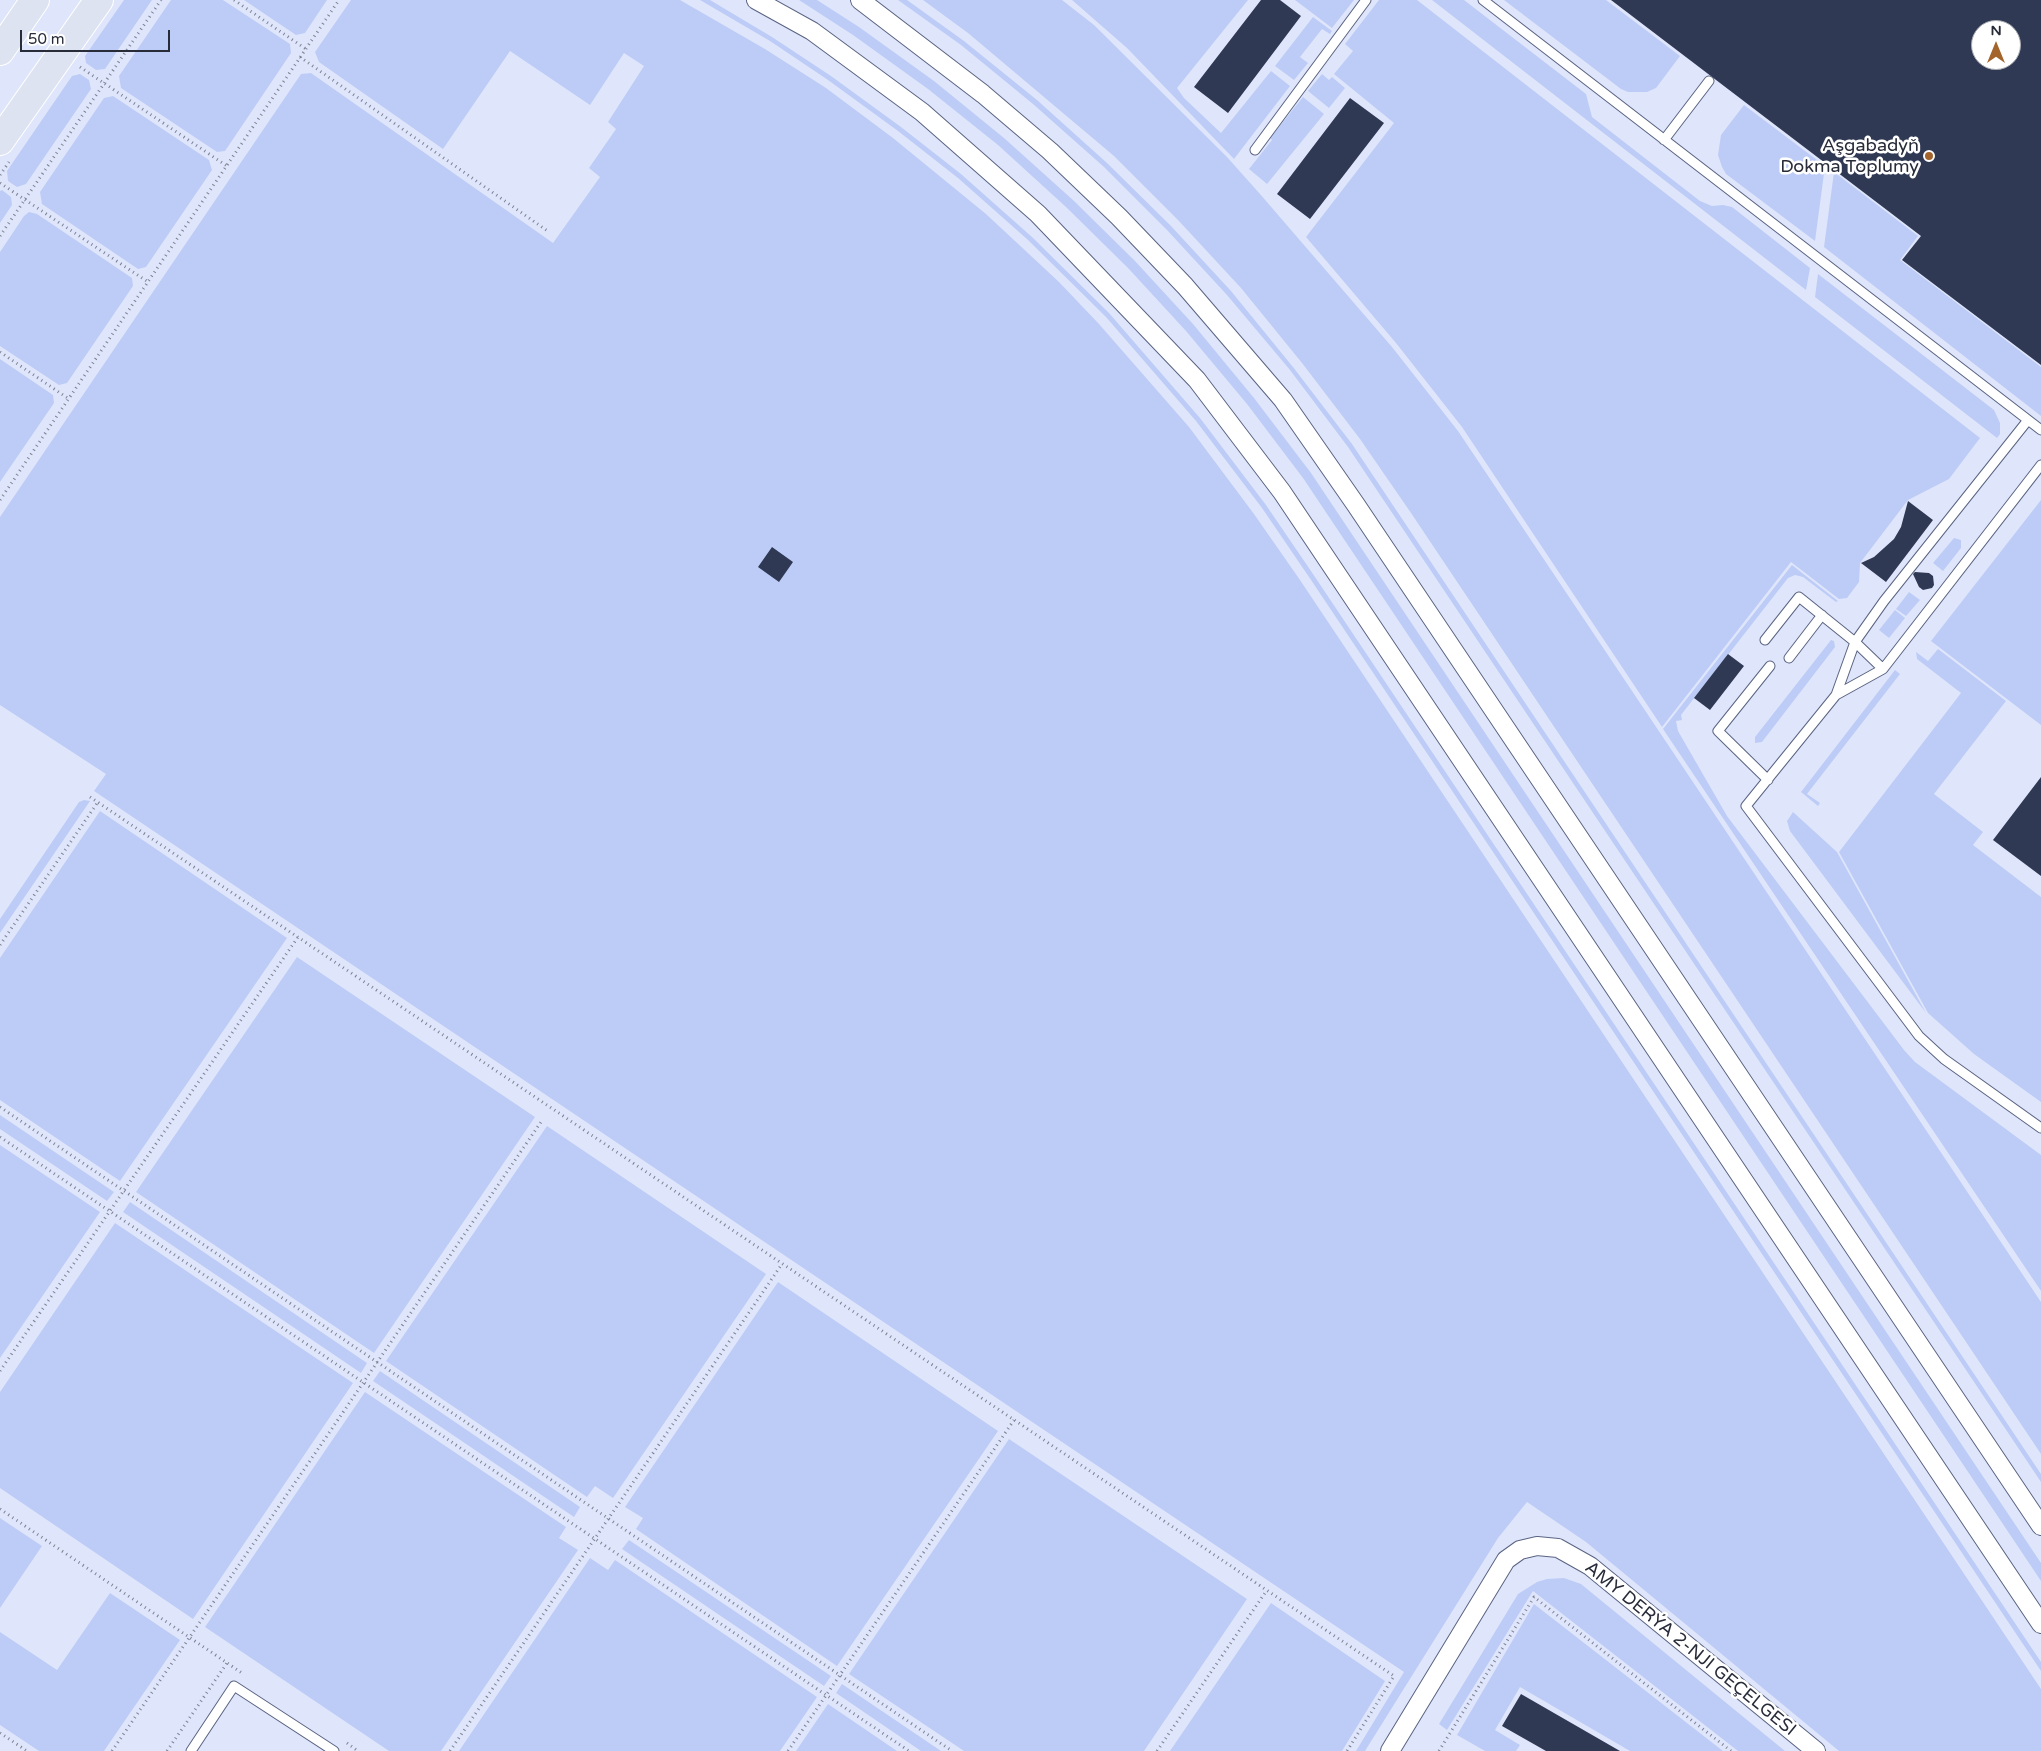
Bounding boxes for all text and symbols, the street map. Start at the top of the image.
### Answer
scale bar [22,20,172,52]
north arrow [1971,20,2021,70]
text: N [1990,22,2002,39]
text: 50 m [28,30,65,48]
place label: Aşgabadyň Dokma Toplumy [1780,135,1919,178]
marker: Aşgabadyň Dokma Toplumy [1923,150,1935,162]
street label: AMY DERÝA 2-NJI GEÇELGESI [1580,1557,1800,1741]

